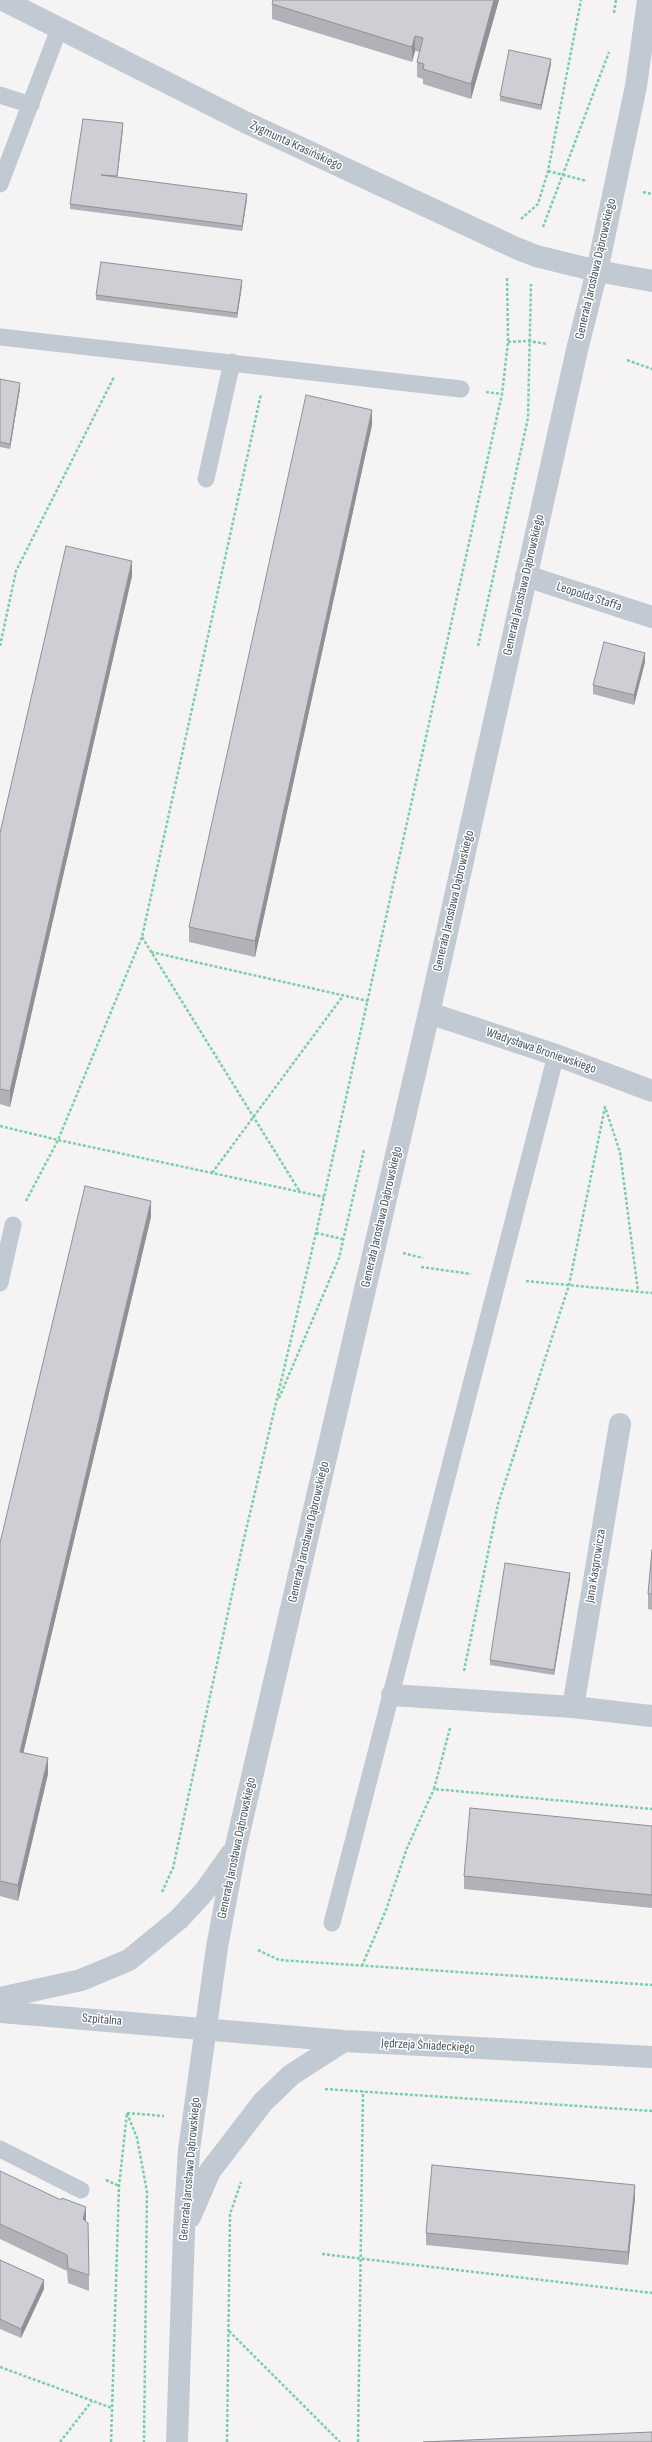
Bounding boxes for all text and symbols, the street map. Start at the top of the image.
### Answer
street label: Zygmunta Krasińskiego [247,118,345,174]
street label: Generała Jarosława Dąbrowskiego [572,197,620,341]
street label: Generała Jarosława Dąbrowskiego [500,513,548,657]
street label: Leopolda Staffa [554,579,624,615]
street label: Generała Jarosława Dąbrowskiego [430,829,478,973]
street label: Władysława Broniewskiego [484,1025,598,1077]
street label: Generała Jarosława Dąbrowskiego [358,1145,406,1289]
street label: Generała Jarosława Dąbrowskiego [285,1460,333,1604]
street label: Jana Kasprowicza [582,1528,610,1604]
street label: Generała Jarosława Dąbrowskiego [214,1776,260,1920]
street label: Szpitalna [81,2010,123,2030]
street label: Jędrzeja Śniadeckiego [381,2036,475,2056]
street label: Generała Jarosława Dąbrowskiego [176,2097,204,2241]

